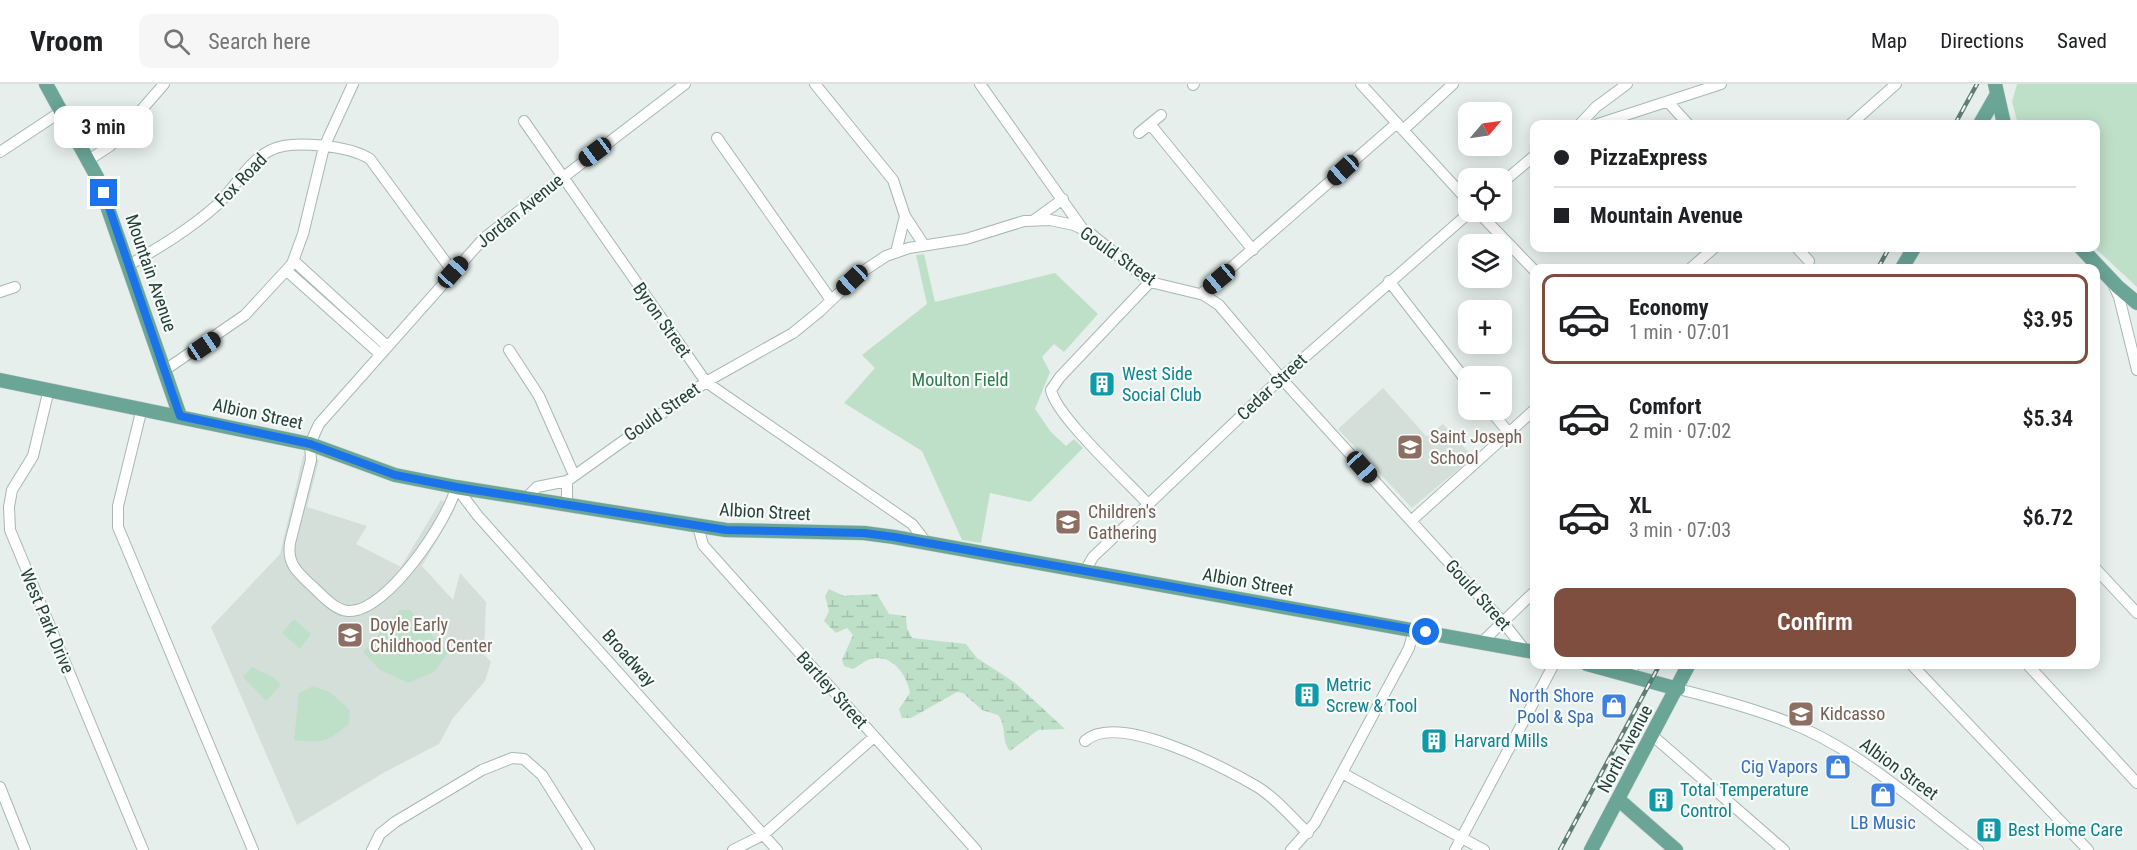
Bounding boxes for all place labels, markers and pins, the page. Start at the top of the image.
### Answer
place label: West Side Social Club [1122,363,1202,405]
building icon: West Side Social Club [1087,369,1117,399]
place label: Saint Joseph School [1430,426,1522,468]
school or university icon: Saint Joseph School [1395,432,1425,462]
place label: Children's Gathering [1088,501,1157,543]
school or university icon: Children's Gathering [1053,507,1083,537]
place label: Doyle Early Childhood Center [370,614,493,656]
school or university icon: Doyle Early Childhood Center [335,620,365,650]
place label: Metric Screw & Tool [1326,674,1418,716]
building icon: Metric Screw & Tool [1292,680,1322,710]
place label: North Shore Pool & Spa [1509,685,1594,727]
shop icon: North Shore Pool & Spa [1599,691,1629,721]
school or university icon: Kidcasso [1786,699,1816,729]
place label: Kidcasso [1820,703,1885,724]
building icon: Harvard Mills [1419,726,1449,756]
place label: Harvard Mills [1454,730,1548,751]
shop icon: Cig Vapors [1823,752,1853,782]
place label: Cig Vapors [1741,756,1818,777]
place label: Total Temperature Control [1680,779,1809,821]
shop icon: LB Music [1868,780,1898,810]
building icon: Total Temperature Control [1646,785,1676,815]
place label: LB Music [1850,812,1916,833]
building icon: Best Home Care [1974,815,2004,845]
place label: Best Home Care [2008,819,2123,840]

